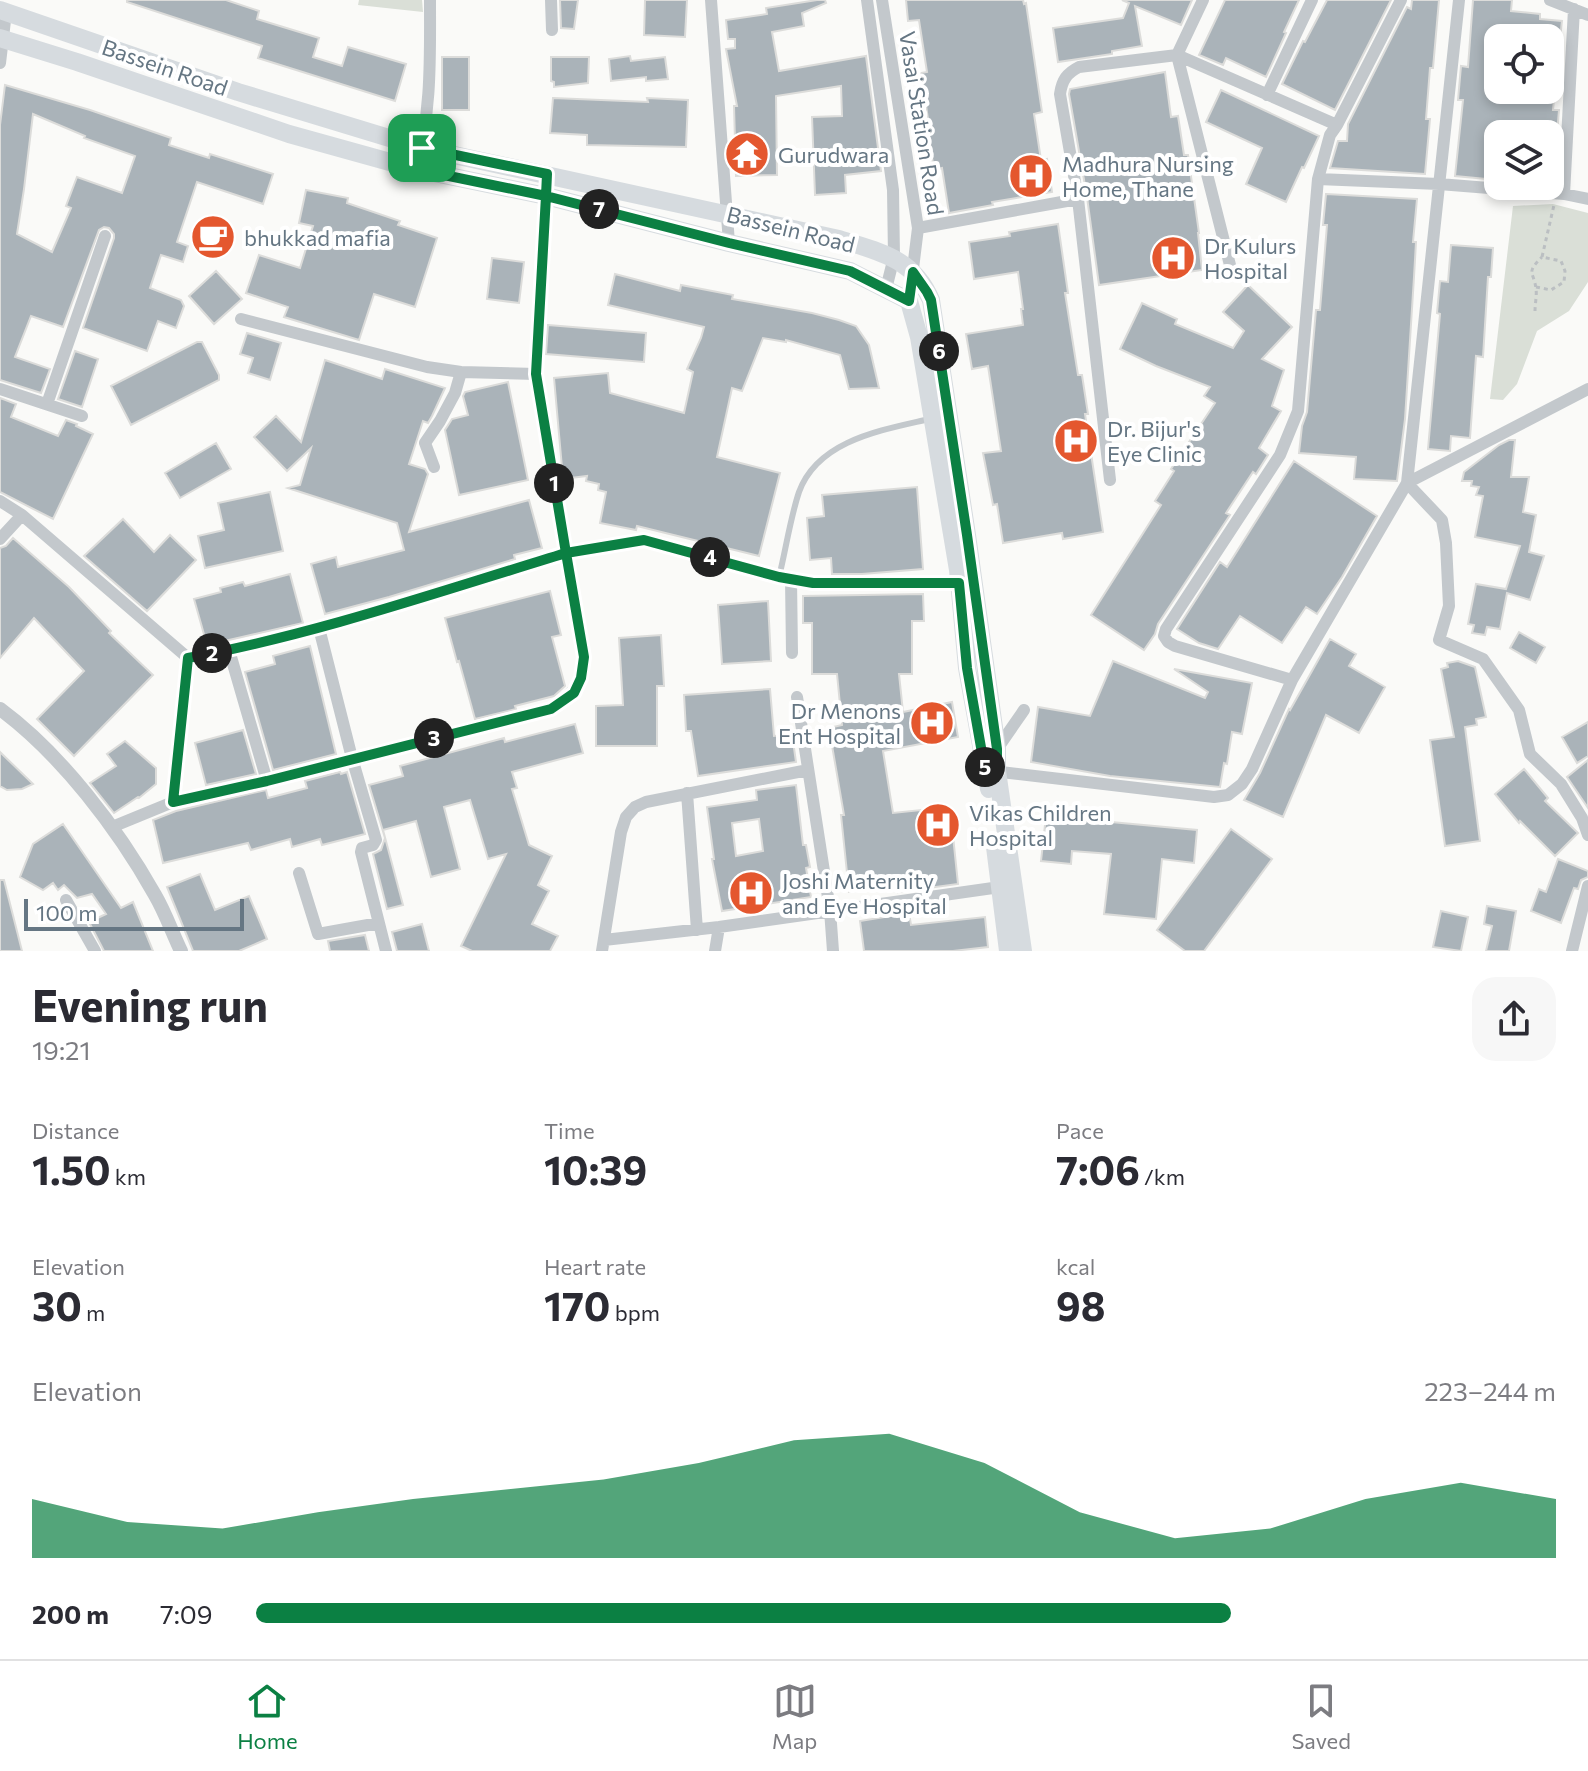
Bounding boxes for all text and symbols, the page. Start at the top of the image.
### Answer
map controls [1484,24,1564,200]
button: locate [1484,24,1564,104]
street label: Vasai Station Road [894,29,950,217]
street label: Bassein Road [99,33,231,101]
pin [388,114,456,182]
button: layers [1484,120,1564,200]
icon: arrive [400,126,444,170]
temple icon: Gurudwara [723,130,771,178]
place label: Gurudwara [778,141,889,168]
place label: Madhura Nursing Home, Thane [1062,150,1234,202]
hospital icon: Madhura Nursing Home, Thane [1007,152,1055,200]
pin: 7 [579,189,619,229]
text: 7 [593,195,605,222]
street label: Bassein Road [724,200,858,258]
cafe icon: bhukkad mafia [189,213,237,261]
place label: bhukkad mafia [244,224,391,251]
place label: Dr Kulurs Hospital [1204,232,1296,284]
hospital icon: Dr Kulurs Hospital [1149,234,1197,282]
pin: 6 [919,331,959,371]
text: 6 [932,337,946,364]
place label: Dr. Bijur's Eye Clinic [1107,415,1202,467]
hospital icon: Dr. Bijur's Eye Clinic [1052,417,1100,465]
pin: 1 [534,463,574,503]
text: 1 [549,469,559,496]
pin: 4 [690,537,730,577]
text: 4 [703,543,717,570]
pin: 2 [192,633,232,673]
text: 2 [206,639,218,666]
place label: Dr Menons Ent Hospital [778,697,901,749]
hospital icon: Dr Menons Ent Hospital [908,699,956,747]
pin: 3 [414,718,454,758]
text: 3 [428,724,440,751]
pin: 5 [965,747,1005,787]
text: 5 [979,753,991,780]
place label: Vikas Children Hospital [969,799,1112,851]
hospital icon: Vikas Children Hospital [914,801,962,849]
place label: Joshi Maternity and Eye Hospital [782,867,947,919]
hospital icon: Joshi Maternity and Eye Hospital [727,869,775,917]
scale bar [24,895,244,931]
text: 100 m [36,899,98,926]
text: Evening run [32,977,268,1031]
button: share [1472,977,1556,1061]
text: 19:21 [32,1034,91,1065]
text: Distance [32,1117,119,1144]
text: Time [544,1117,595,1144]
text: Pace [1056,1117,1104,1144]
text: 1.50 [32,1144,111,1193]
text: 10:39 [544,1144,647,1193]
text: 7:06 [1056,1144,1140,1193]
text: km [111,1163,146,1190]
text: /km [1140,1163,1185,1190]
text: Elevation [32,1253,125,1280]
text: Heart rate [544,1253,646,1280]
text: kcal [1056,1253,1095,1280]
text: 30 [32,1280,82,1329]
text: 170 [544,1280,610,1329]
text: 98 [1056,1280,1105,1329]
text: m [82,1299,105,1326]
text: bpm [610,1299,660,1326]
text: Elevation [32,1375,142,1406]
text: 223–244 m [1424,1375,1556,1406]
text: 200 m [32,1598,109,1629]
text: 7:09 [160,1598,213,1629]
tab: Home [237,1679,298,1754]
tab: Map [772,1679,817,1754]
tab: Saved [1291,1679,1351,1754]

